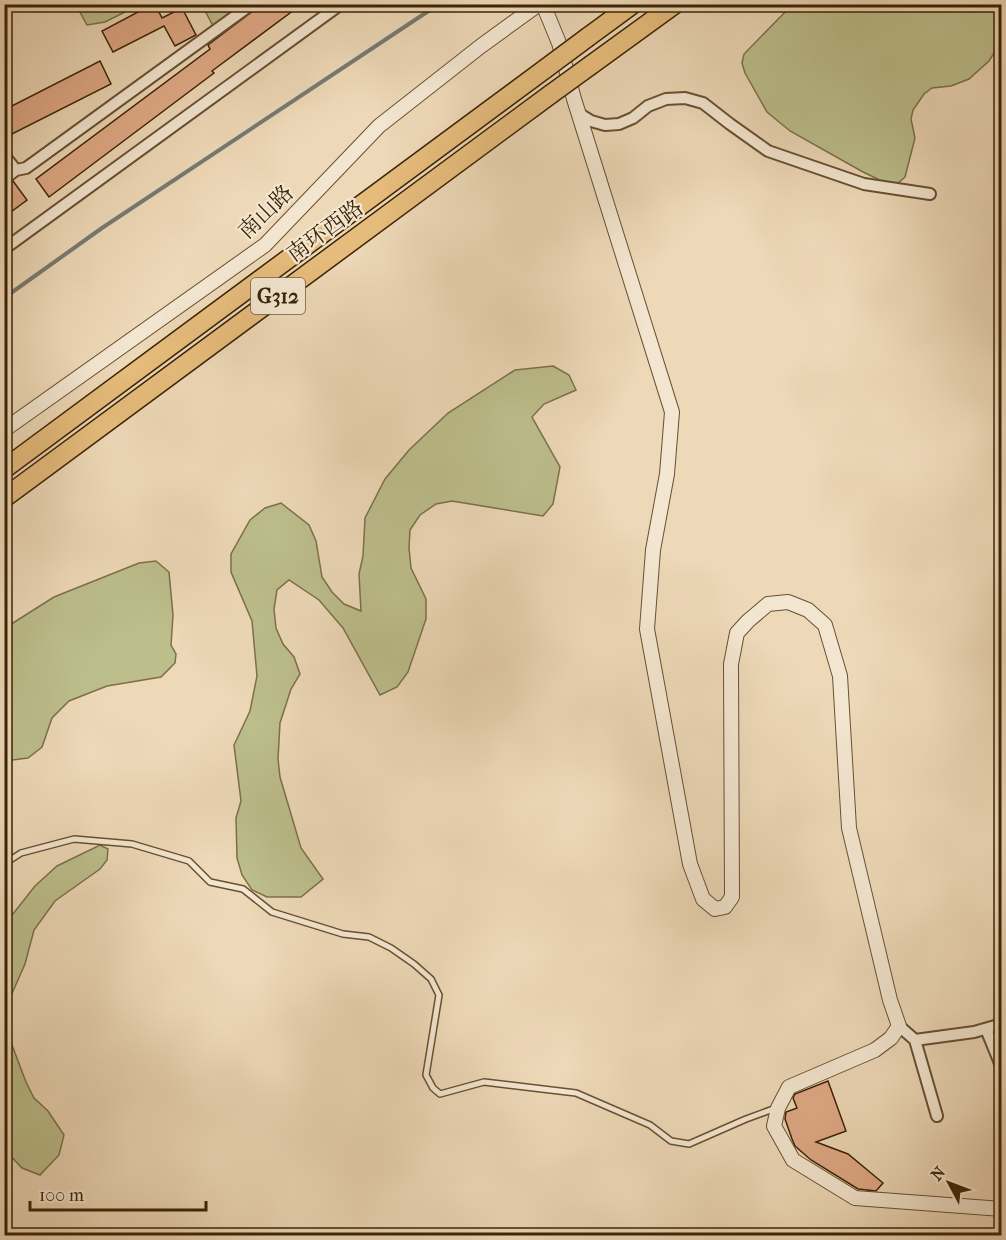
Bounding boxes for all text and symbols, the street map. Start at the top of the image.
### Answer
street label: 南山路 [233,180,299,244]
street label: 南环西路 [282,195,368,267]
road number: G312 [251,278,305,314]
north arrow [919,1153,979,1213]
text: N [927,1162,950,1184]
scale bar [30,1174,206,1212]
text: 100 m [39,1185,84,1206]

